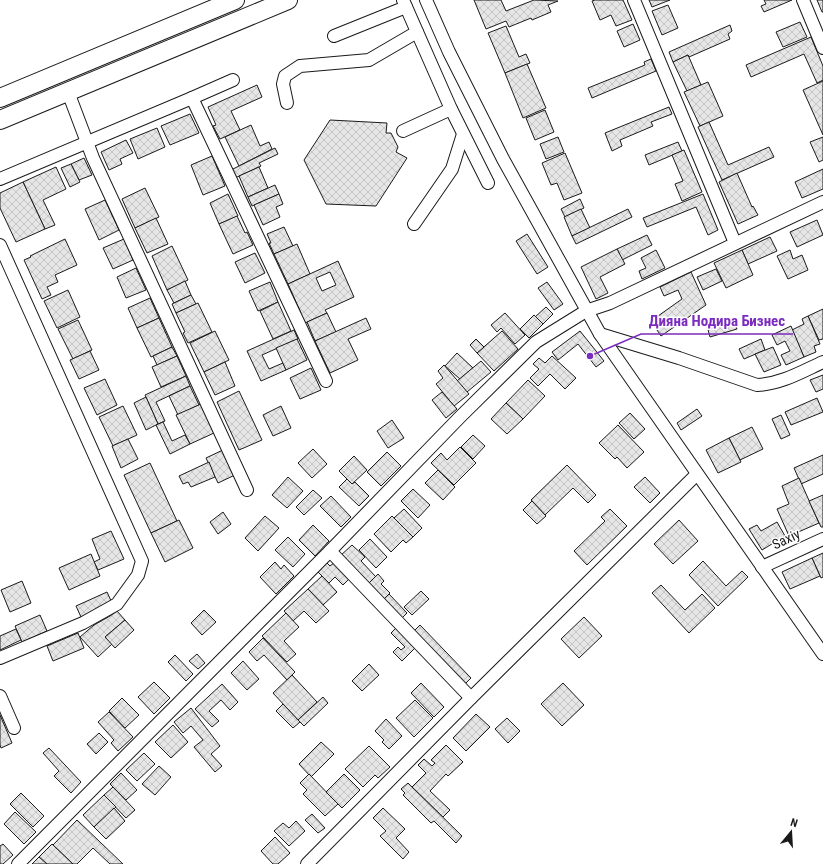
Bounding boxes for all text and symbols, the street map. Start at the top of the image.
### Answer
callout: Дияна Нодира Бизнес [641,307,793,334]
text: Дияна Нодира Бизнес [649,312,785,330]
street label: Saxiy [769,526,803,552]
north arrow [771,812,811,852]
text: N [789,816,799,830]

